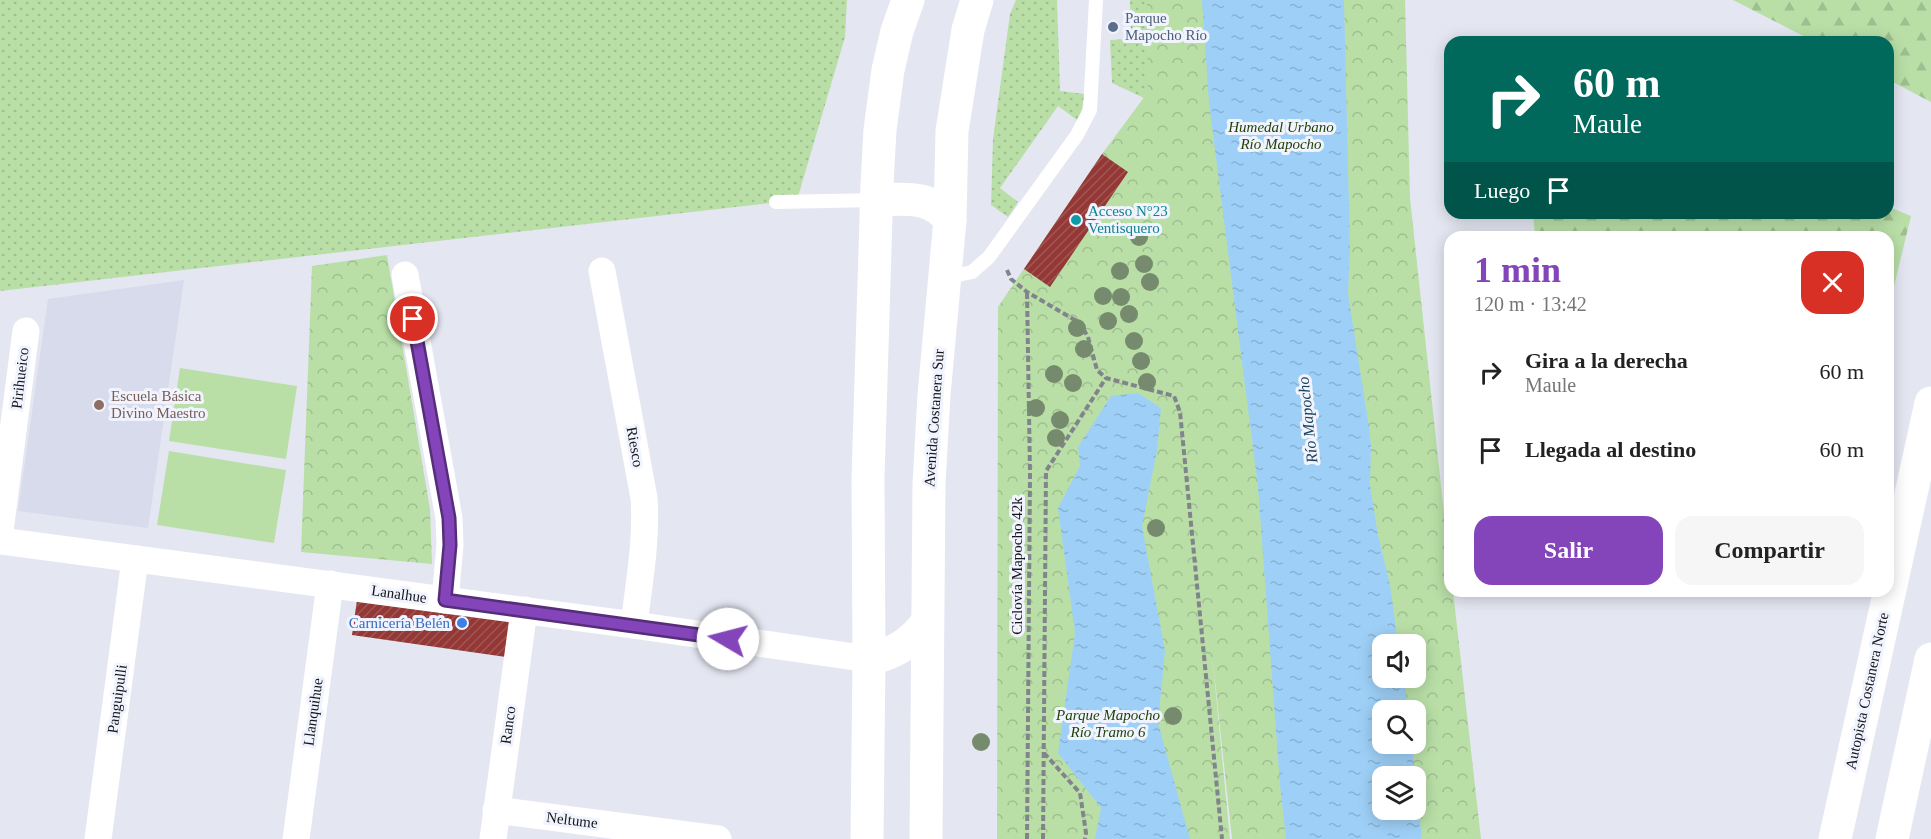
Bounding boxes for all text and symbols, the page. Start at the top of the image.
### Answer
place label: Parque Mapocho Río [1125,10,1207,43]
marker: Parque Mapocho Río [1106,20,1120,34]
icon: right [1474,60,1552,138]
text: 60 m [1573,60,1661,106]
text: Maule [1573,109,1642,139]
park label: Humedal Urbano Río Mapocho [1227,119,1334,152]
icon: arrive [1542,174,1575,207]
text: Luego [1474,178,1530,203]
place label: Acceso N°23 Ventisquero [1088,203,1168,236]
marker: Acceso N°23 Ventisquero [1069,213,1083,227]
text: 1 min [1474,250,1561,290]
button: close [1801,251,1864,314]
pin [387,293,438,344]
text: 120 m · 13:42 [1474,293,1587,315]
icon: arrive [396,302,429,335]
street label: Pirihueico [8,346,32,410]
text: Gira a la derecha [1525,348,1688,373]
street label: Avenida Costanera Sur [921,349,947,487]
icon: right [1474,356,1507,389]
text: 60 m [1819,359,1864,384]
text: Maule [1525,374,1576,396]
water label: Río Mapocho [1295,376,1322,465]
place label: Escuela Básica Divino Maestro [111,388,206,421]
marker: Escuela Básica Divino Maestro [92,398,106,412]
street label: Riesco [624,426,646,468]
icon: arrive [1474,434,1507,467]
text: Llegada al destino [1525,437,1696,462]
text: 60 m [1819,437,1864,462]
street label: Ciclovía Mapocho 42k [1009,497,1025,635]
button: Salir [1474,516,1663,585]
button: Compartir [1675,516,1864,585]
street label: Lanalhue [370,582,428,606]
position arrow [696,607,760,671]
street label: Autopista Costanera Norte [1843,611,1892,771]
place label: Carnicería Belén [349,615,450,631]
marker: Carnicería Belén [455,616,469,630]
map controls [1372,634,1426,820]
button: sound [1372,634,1426,688]
street label: Panguipulli [104,664,130,734]
street label: Llanquihue [300,677,326,747]
button: search [1372,700,1426,754]
street label: Ranco [497,705,519,745]
park label: Parque Mapocho Río Tramo 6 [1055,707,1160,740]
button: layers [1372,766,1426,820]
street label: Neltume [545,809,599,831]

